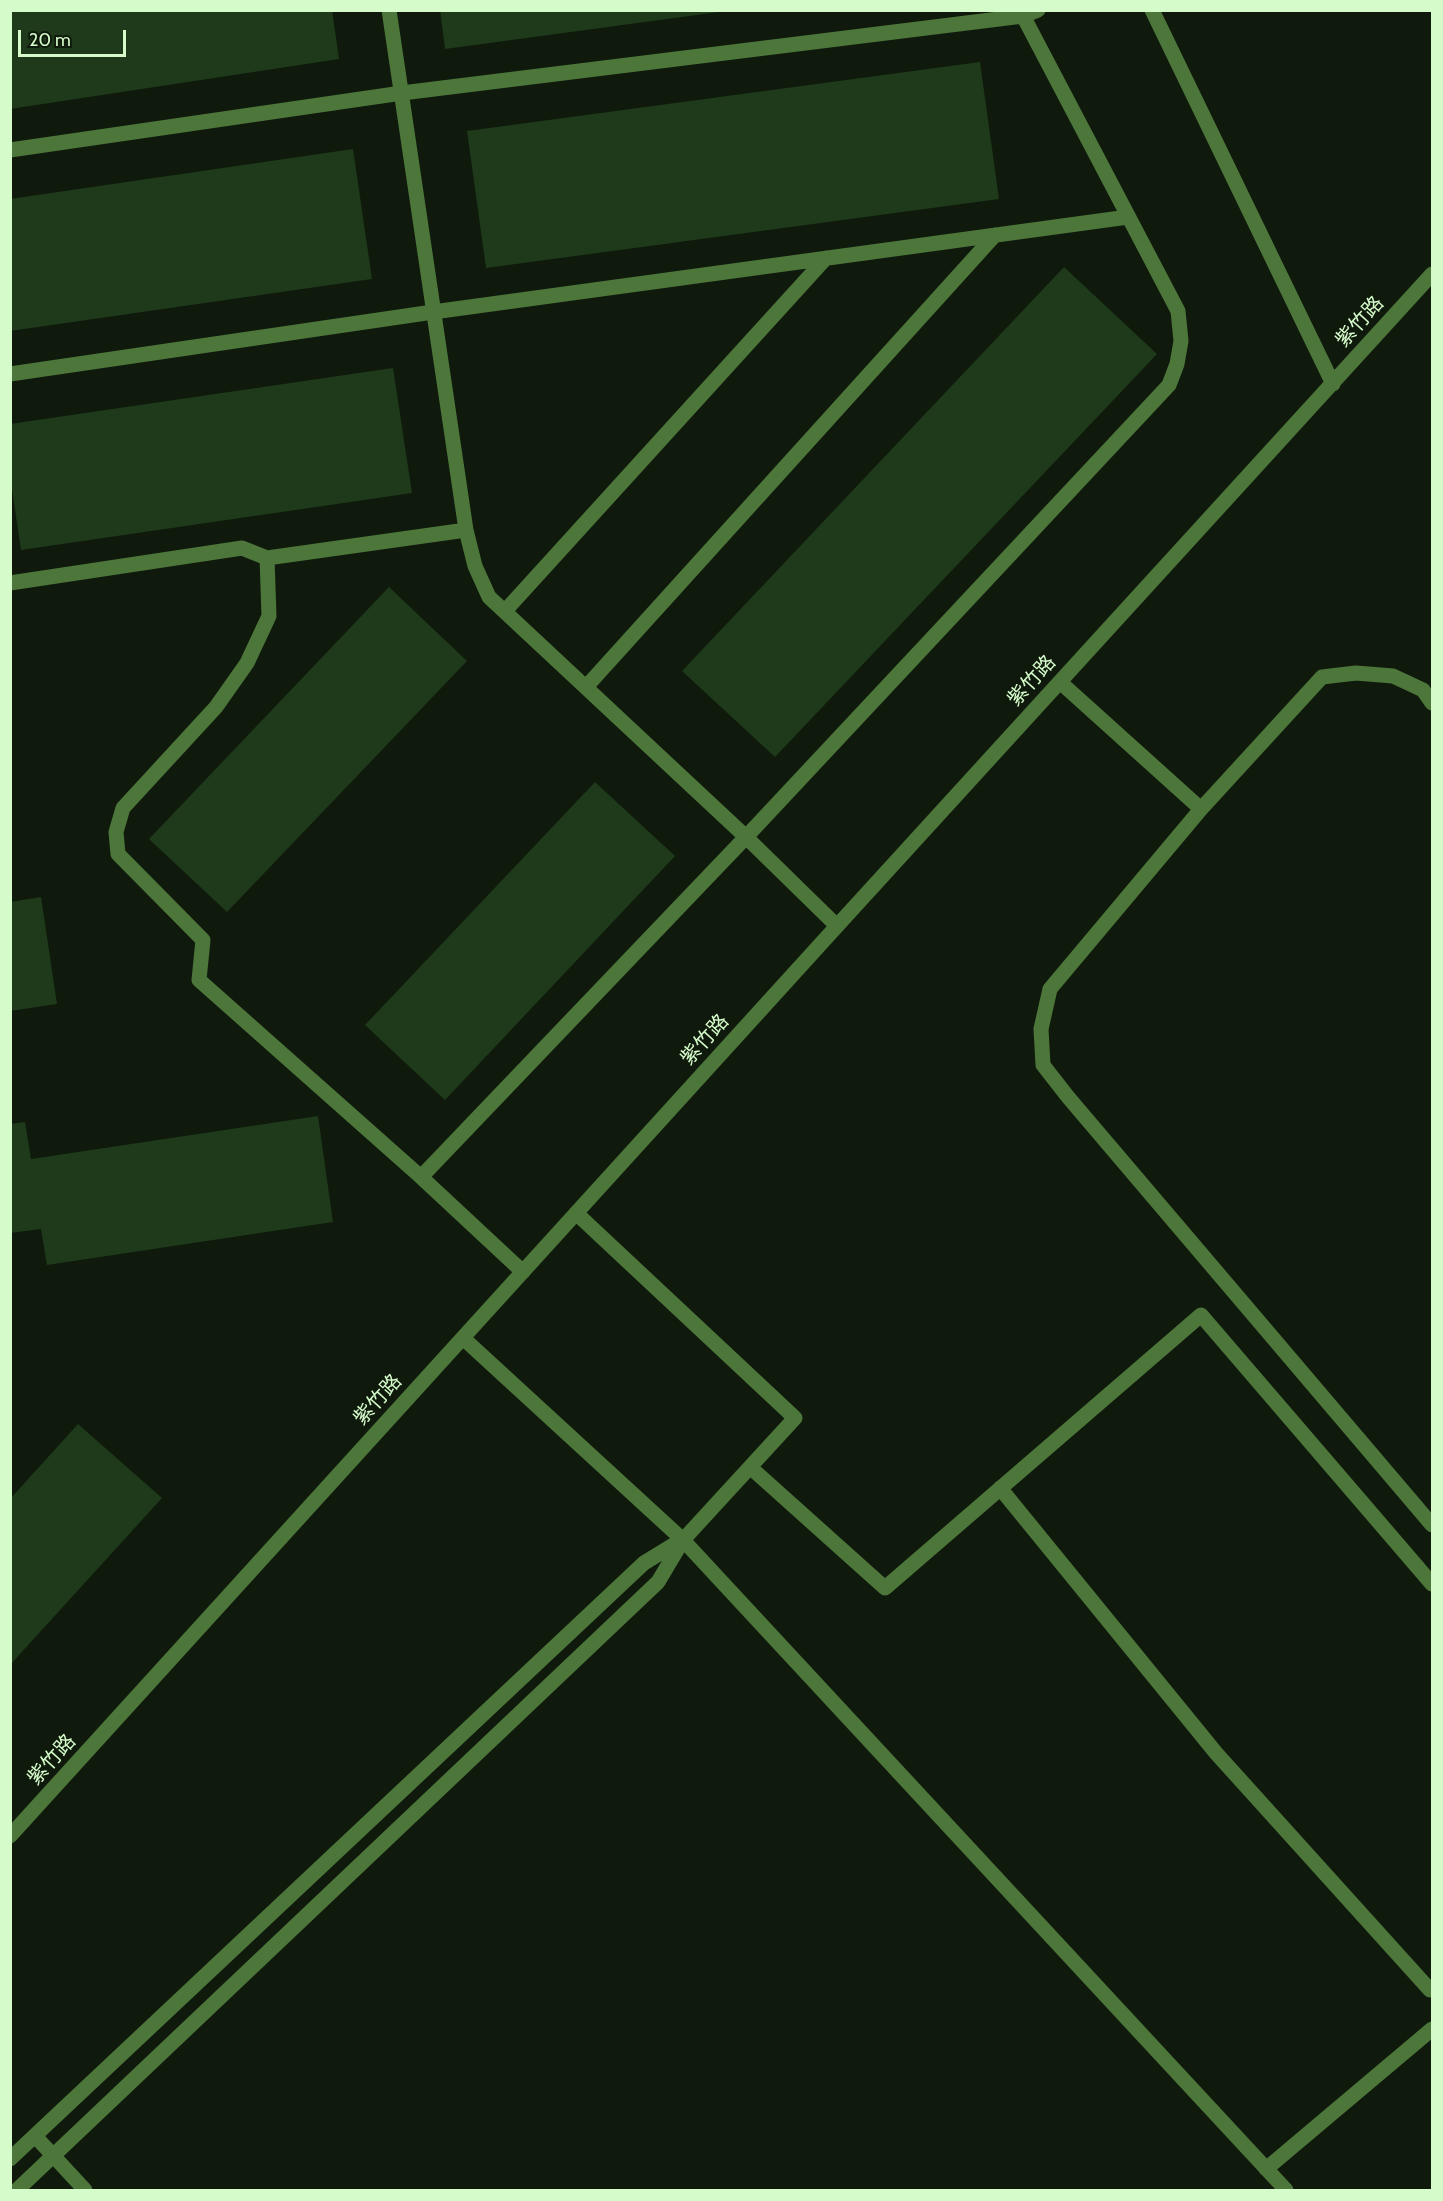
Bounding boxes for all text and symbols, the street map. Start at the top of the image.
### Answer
scale bar [21,18,129,56]
text: 20 m [29,29,71,51]
street label: 紫竹路 [1331,292,1389,352]
street label: 紫竹路 [1003,651,1061,711]
street label: 紫竹路 [676,1010,734,1070]
street label: 紫竹路 [349,1370,407,1430]
street label: 紫竹路 [23,1730,81,1790]

